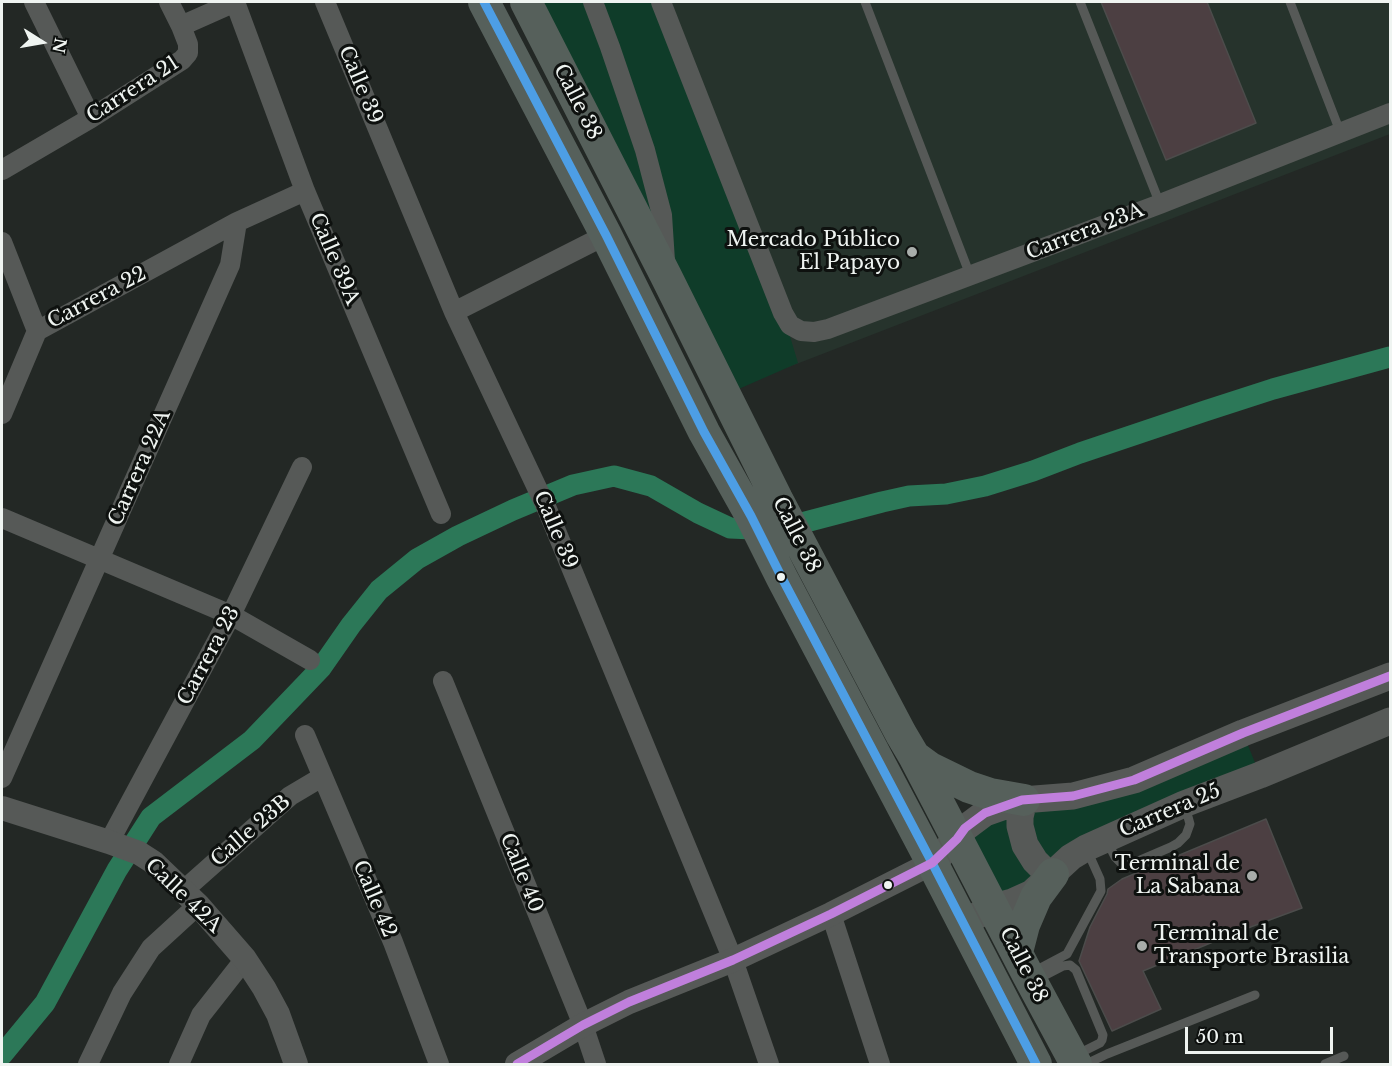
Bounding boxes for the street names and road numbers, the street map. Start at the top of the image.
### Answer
street label: Calle 39 [333,42,387,128]
street label: Carrera 21 [82,51,184,129]
street label: Calle 38 [548,60,606,144]
street label: Carrera 23A [1023,199,1147,265]
street label: Calle 39A [304,209,364,309]
street label: Carrera 22 [43,262,151,334]
street label: Carrera 22A [104,407,176,529]
street label: Calle 39 [528,487,582,573]
street label: Calle 38 [767,493,825,577]
street label: Carrera 23 [173,602,245,710]
street label: Carrera 25 [1116,779,1224,843]
street label: Calle 23B [206,790,296,872]
street label: Calle 40 [494,830,548,916]
street label: Calle 42A [140,854,226,938]
street label: Calle 42 [347,857,401,941]
street label: Calle 38 [994,923,1052,1007]

